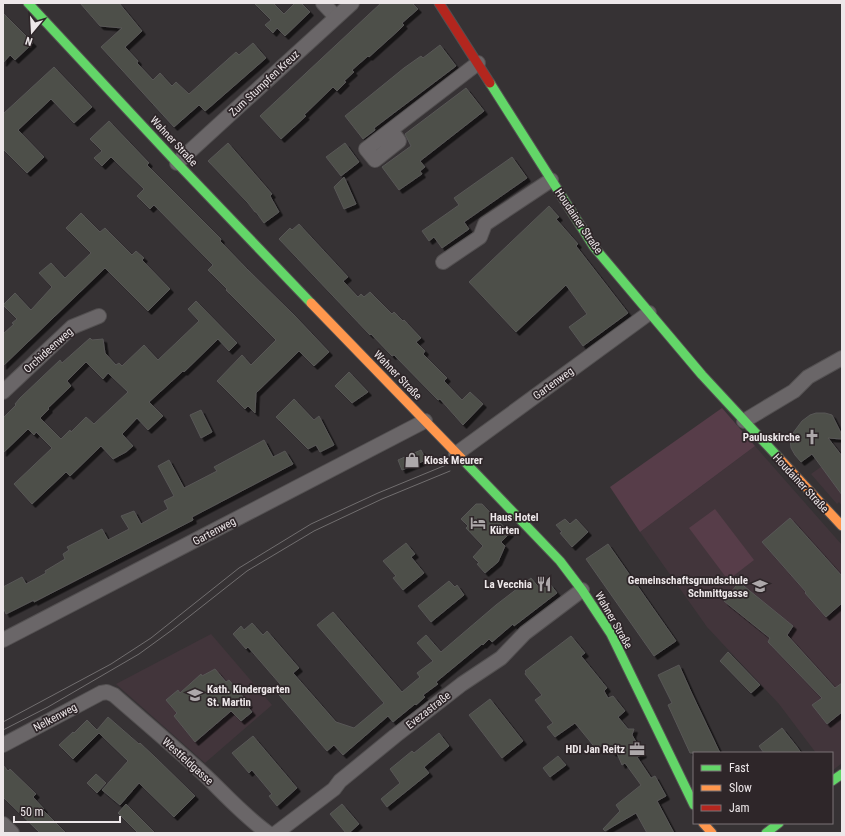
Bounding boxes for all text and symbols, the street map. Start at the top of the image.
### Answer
north arrow [12,12,52,52]
text: N [24,34,34,48]
street label: Zum Stumpfen Kreuz [227,48,302,119]
street label: Wahner Straße [147,114,200,169]
street label: Houdainer Straße [552,186,605,256]
street label: Orchideenweg [21,325,76,376]
street label: Wahner Straße [371,348,424,403]
street label: Gartenweg [531,364,576,402]
church icon: Pauluskirche [803,428,821,446]
place label: Pauluskirche [743,431,800,444]
shop icon: Kiosk Meurer [403,451,421,469]
street label: Houdainer Straße [770,451,831,515]
place label: Kiosk Meurer [424,454,483,467]
place label: Haus Hotel Kürten [490,511,539,537]
hotel icon: Haus Hotel Kürten [469,514,487,532]
street label: Gartenweg [190,515,238,548]
place label: Gemeinschaftsgrundschule Schmittgasse [628,574,748,600]
restaurant icon: La Vecchia [535,575,553,593]
school or university icon: Gemeinschaftsgrundschule Schmittgasse [751,577,769,595]
place label: La Vecchia [484,578,532,591]
street label: Wahner Straße [592,590,635,651]
place label: Kath. Kindergarten St. Martin [207,683,290,709]
school or university icon: Kath. Kindergarten St. Martin [186,686,204,704]
street label: Evezastraße [404,689,453,732]
street label: Nelkenweg [31,701,79,734]
street label: Westfeldgasse [160,735,216,788]
office icon: HDI Jan Reitz [628,740,646,758]
place label: HDI Jan Reitz [566,743,625,756]
legend [693,752,833,824]
text: Fast [729,761,750,775]
text: Slow [729,781,752,795]
scale bar [14,798,120,824]
text: Jam [729,801,750,815]
text: 50 m [20,805,44,819]

